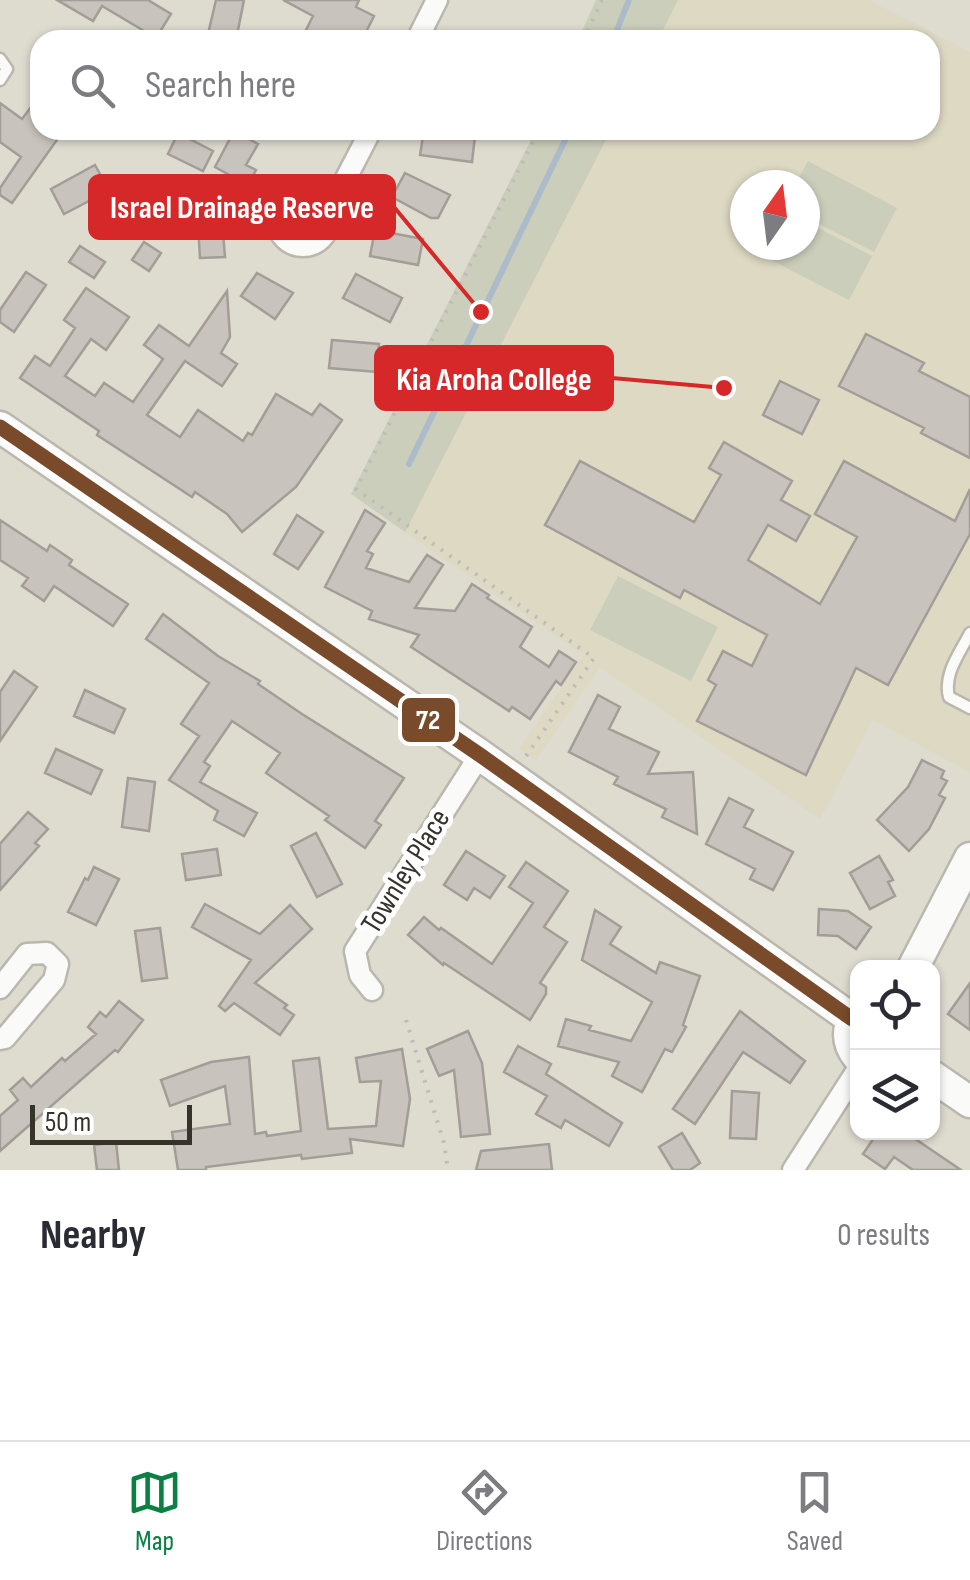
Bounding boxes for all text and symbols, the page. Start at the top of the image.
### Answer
search box [30,30,940,140]
icon: search [65,58,120,113]
text: Search here [145,63,296,108]
north arrow [730,170,820,260]
callout: Israel Drainage Reserve [90,176,394,238]
text: Israel Drainage Reserve [110,189,374,228]
callout: Kia Aroha College [376,347,612,409]
text: Kia Aroha College [396,361,592,400]
line badge: 72 [400,696,457,744]
text: 72 [416,704,440,737]
street label: Townley Place [354,803,458,940]
map controls [850,960,940,1140]
button: locate [850,960,940,1050]
button: layers [850,1050,940,1140]
scale bar [30,1100,192,1144]
text: 50 m [45,1106,91,1139]
text: Nearby [40,1210,146,1261]
text: 0 results [837,1216,930,1255]
tab: Map [127,1465,182,1558]
tab: Directions [436,1465,533,1558]
tab: Saved [787,1465,843,1558]

